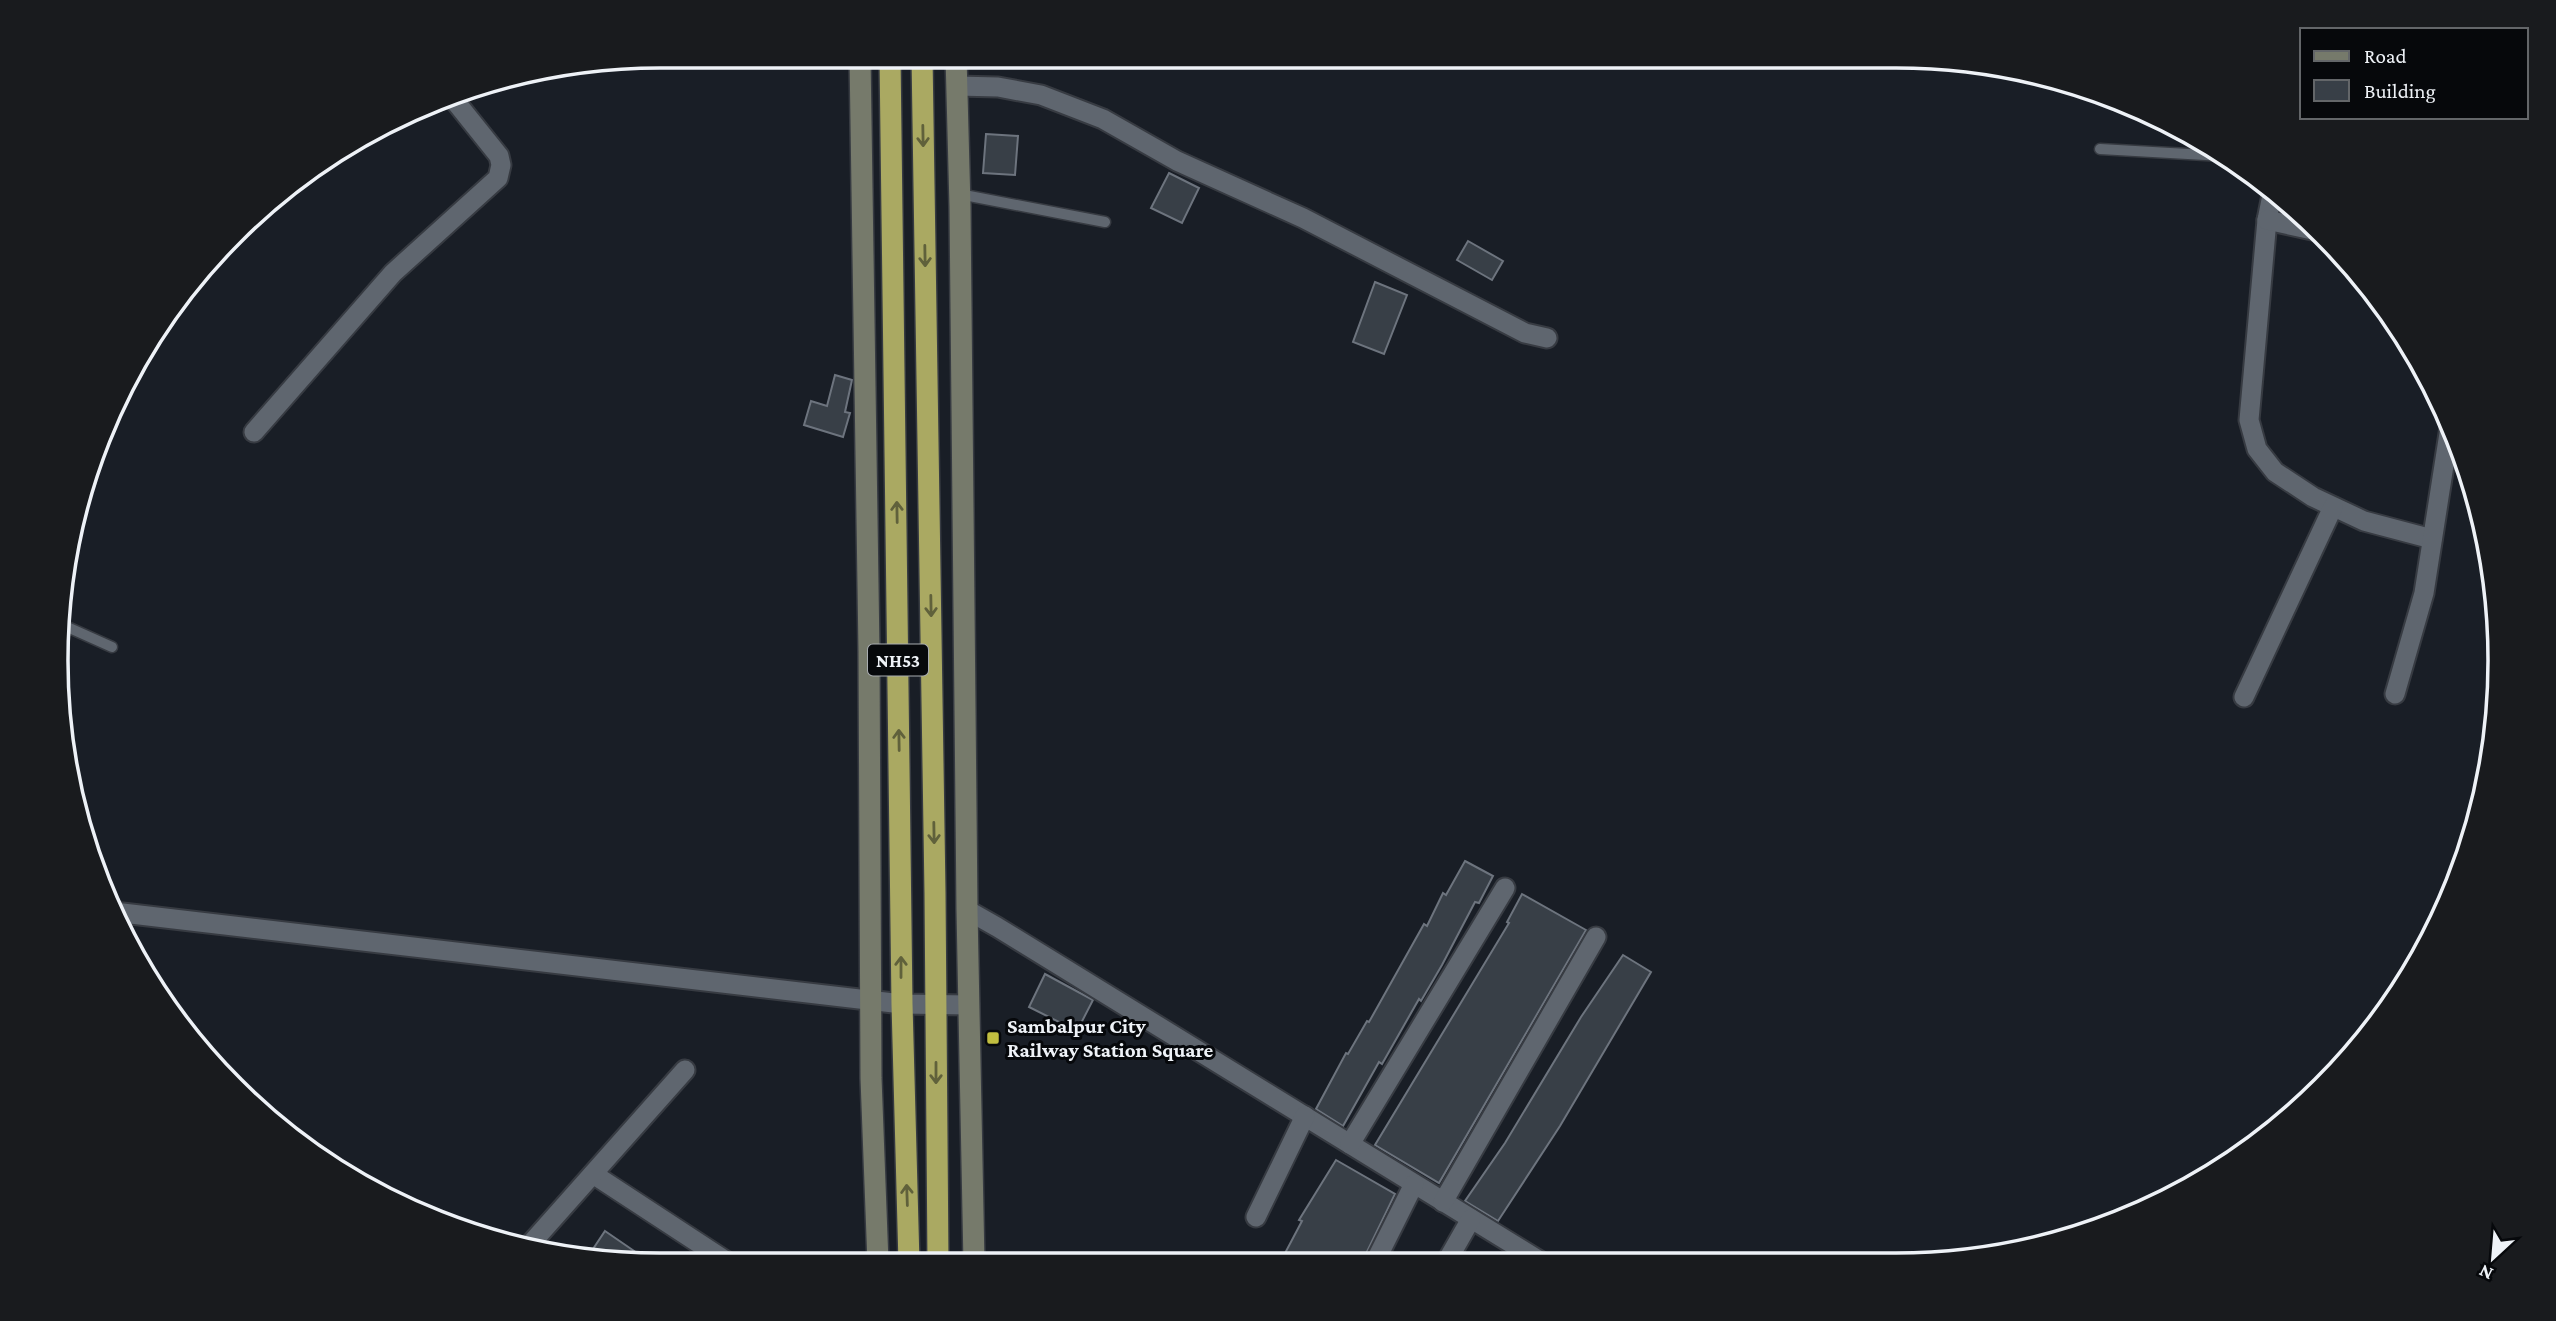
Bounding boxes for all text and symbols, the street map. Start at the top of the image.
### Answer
legend [2300,28,2528,119]
text: Road [2364,44,2407,68]
text: Building [2364,79,2436,103]
one-way arrow [916,124,930,147]
one-way arrow [918,244,932,267]
one-way arrow [890,501,904,524]
one-way arrow [924,594,938,617]
road number: NH53 [868,645,928,676]
one-way arrow [892,729,906,752]
one-way arrow [927,822,941,845]
one-way arrow [894,956,908,979]
place label: Sambalpur City Railway Station Square [1007,1014,1213,1062]
marker: Sambalpur City Railway Station Square [985,1030,1001,1046]
one-way arrow [929,1061,943,1084]
one-way arrow [900,1183,914,1206]
north arrow [2458,1223,2528,1293]
text: N [2475,1261,2496,1285]

